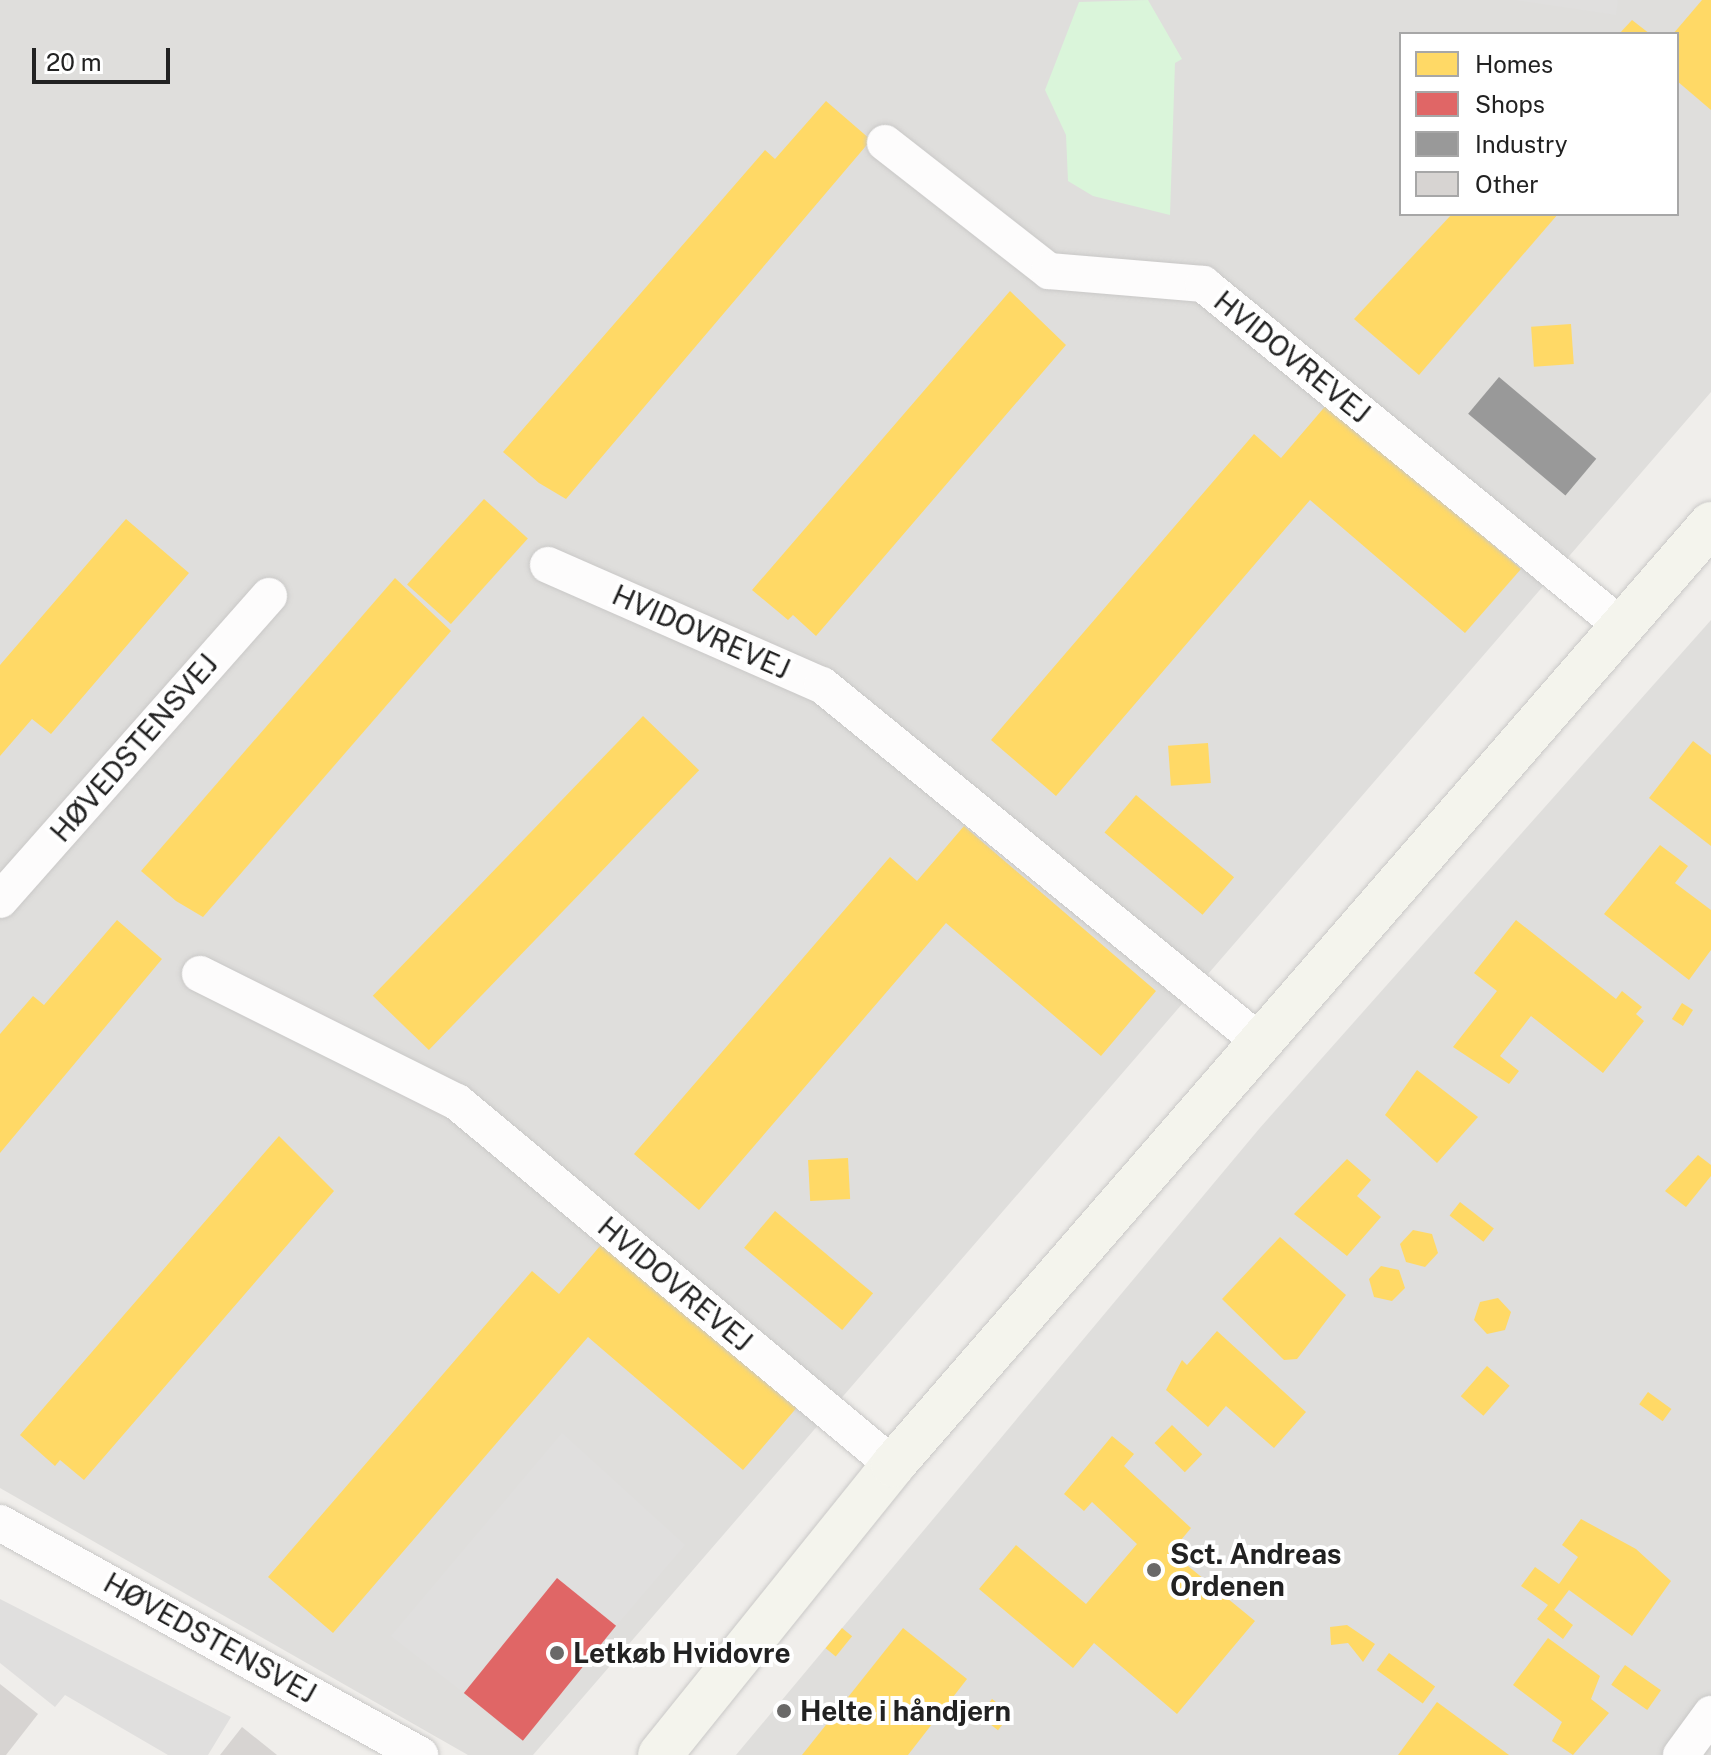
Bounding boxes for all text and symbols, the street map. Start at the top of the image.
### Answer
scale bar [36,32,174,82]
legend [1399,32,1679,216]
text: 20 m [46,48,102,76]
text: Homes [1475,50,1553,78]
text: Shops [1475,90,1545,118]
text: Industry [1475,130,1568,158]
text: Other [1475,170,1539,198]
street label: HVIDOVREVEJ [1207,284,1377,430]
street label: HVIDOVREVEJ [607,578,795,686]
street label: HØVEDSTENSVEJ [43,647,225,849]
street label: HVIDOVREVEJ [591,1210,759,1358]
place label: Sct. Andreas Ordenen [1170,1537,1342,1603]
marker: Sct. Andreas Ordenen [1145,1561,1163,1579]
street label: HØVEDSTENSVEJ [98,1566,322,1710]
place label: Letkøb Hvidovre [573,1636,791,1670]
marker: Letkøb Hvidovre [548,1644,566,1662]
place label: Helte i håndjern [800,1694,1011,1728]
marker: Helte i håndjern [775,1702,793,1720]

